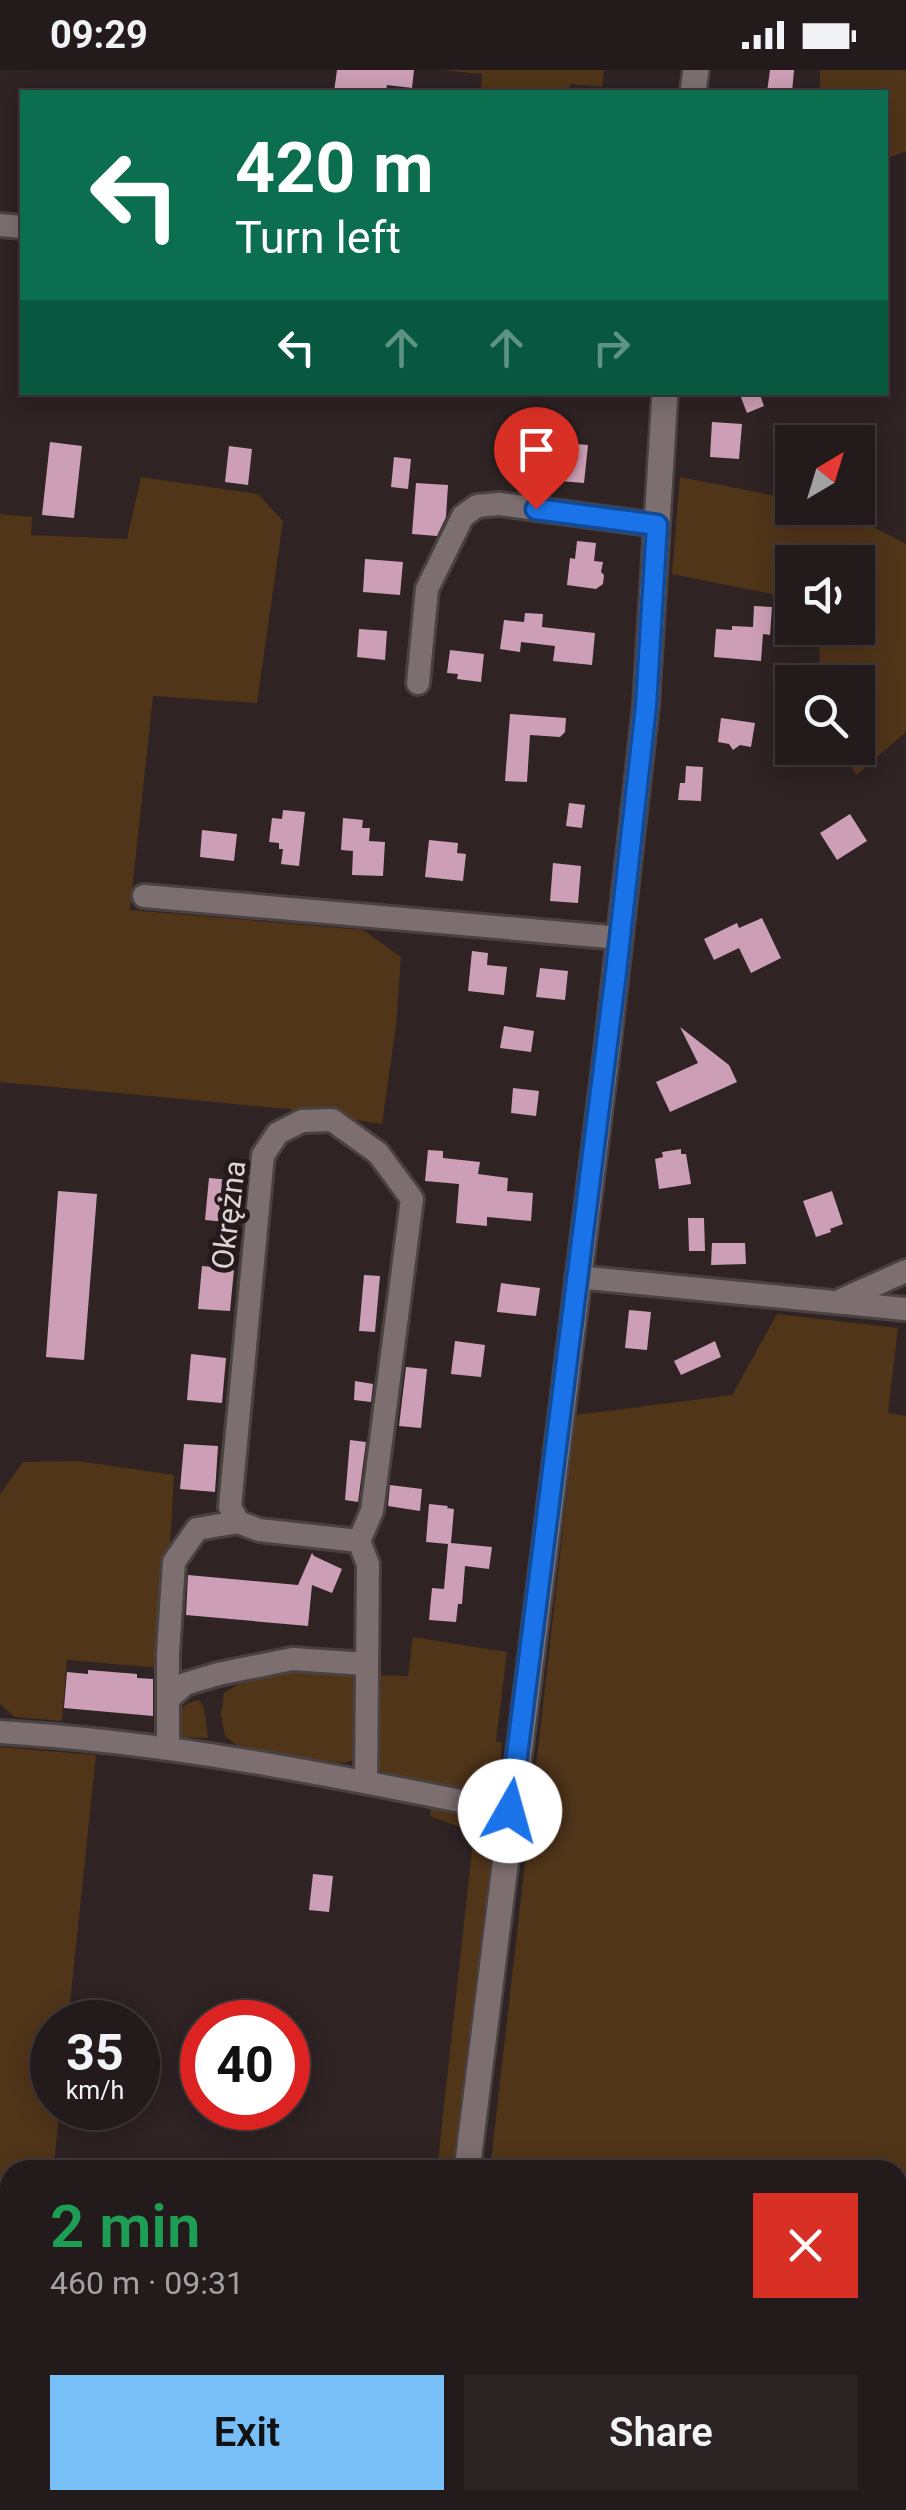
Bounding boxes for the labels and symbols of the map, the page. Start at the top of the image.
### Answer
pin [494,407,579,510]
north arrow [775,425,875,525]
street label: Okrężna [204,1159,253,1271]
position arrow [458,1759,562,1863]
speed limit sign: 40 [180,2000,310,2130]

